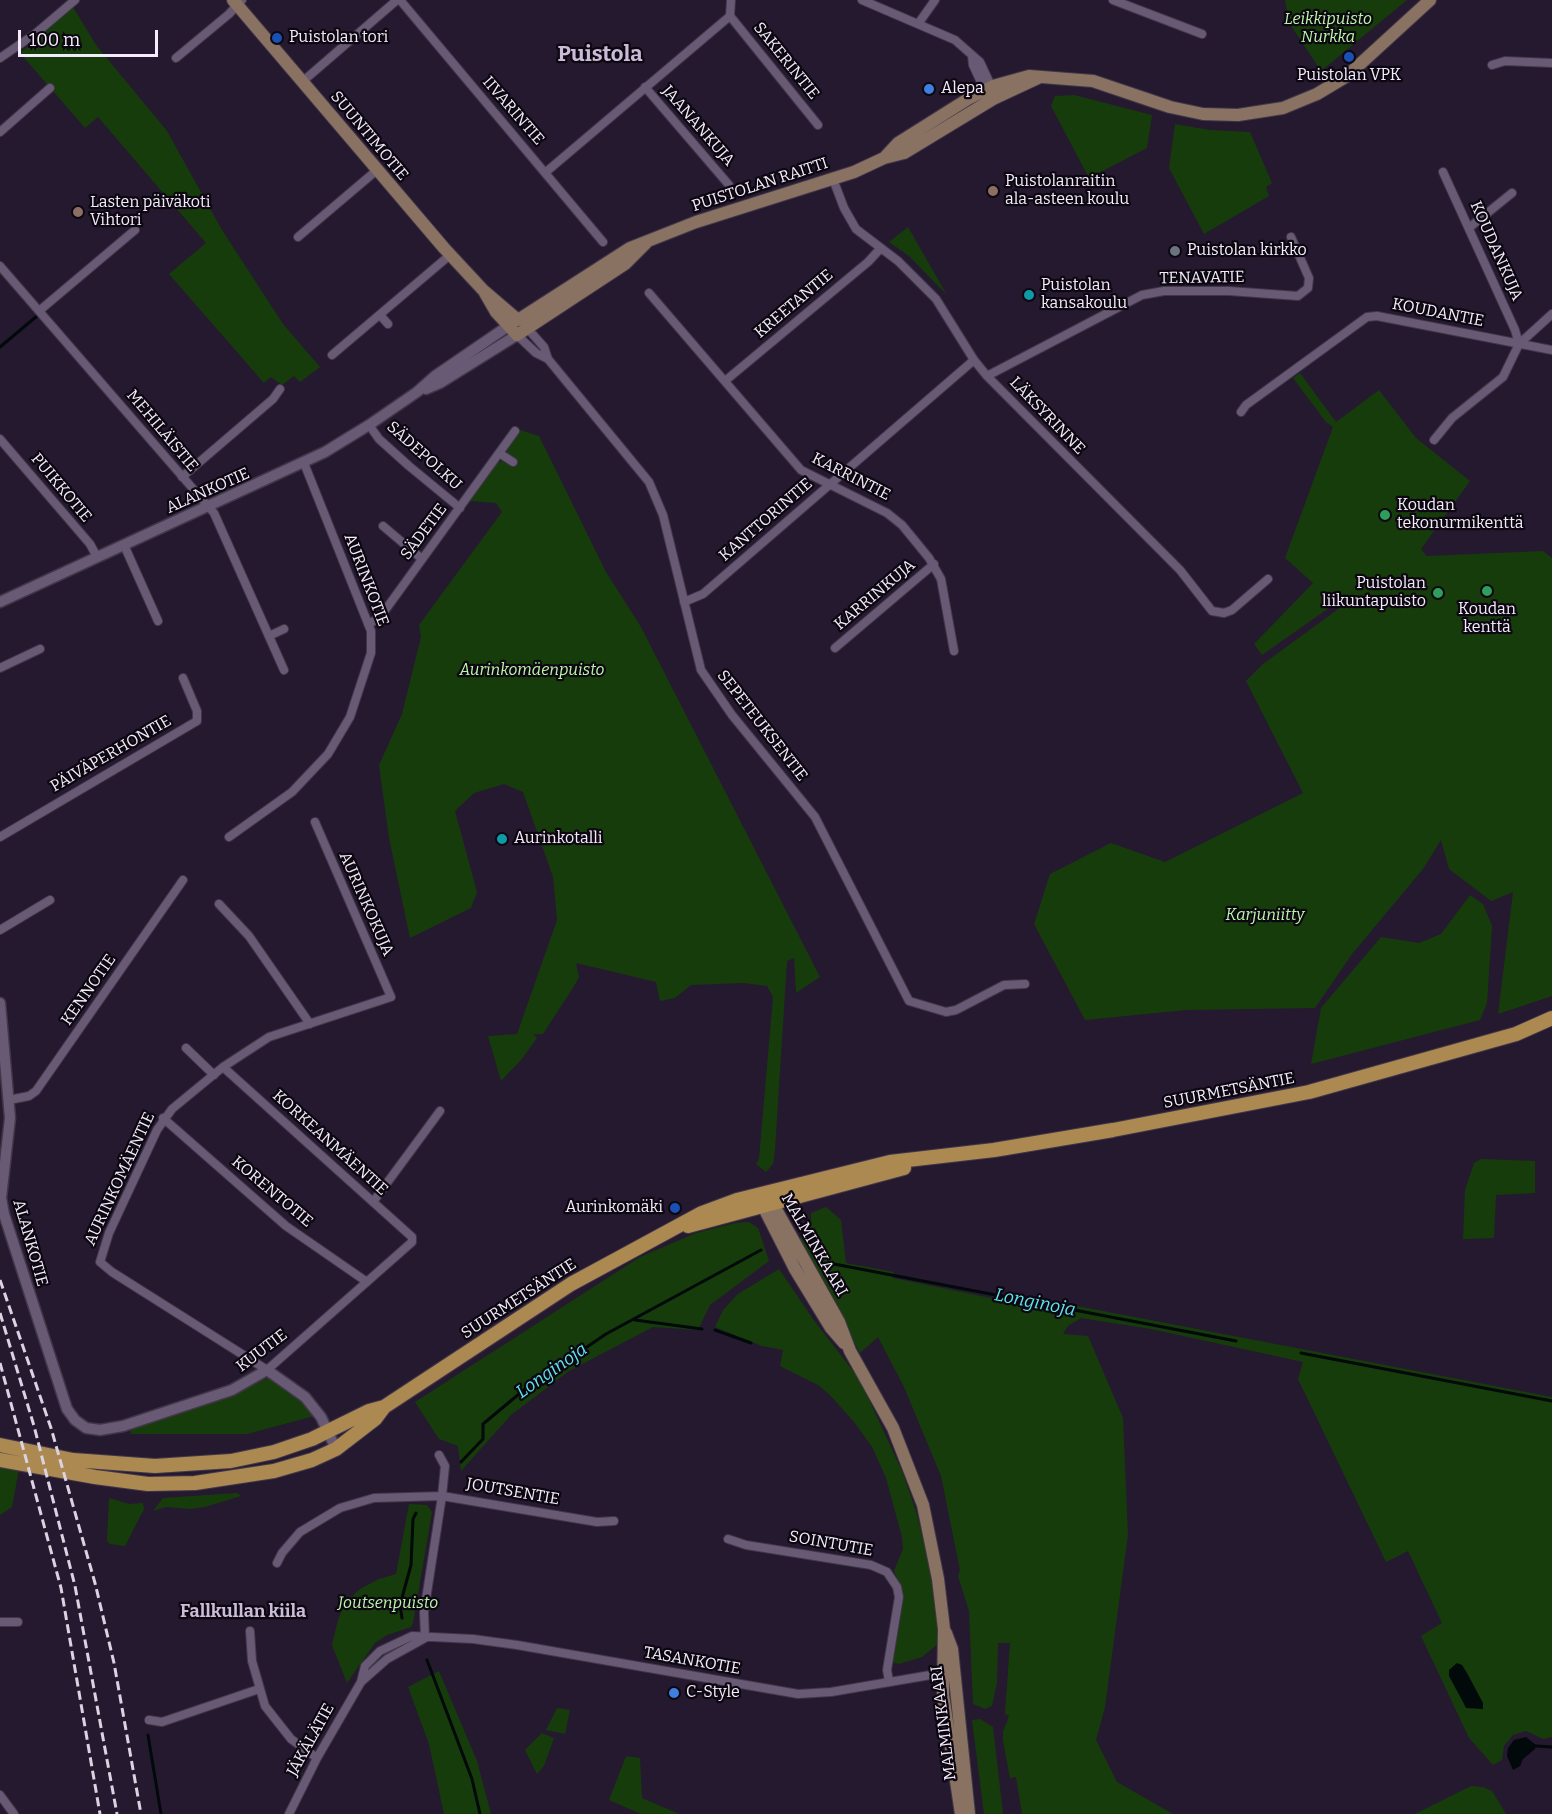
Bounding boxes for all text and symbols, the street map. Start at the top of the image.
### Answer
park label: Leikkipuisto Nurkka [1284,10,1372,48]
scale bar [21,18,160,56]
street label: SAKERINTIE [749,19,823,103]
place label: Puistolan tori [289,28,388,48]
text: 100 m [29,29,80,51]
marker: Puistolan tori [270,31,284,45]
district label: Puistola [557,42,643,68]
marker: Puistolan VPK [1342,50,1356,64]
place label: Puistolan VPK [1297,66,1401,86]
street label: IIVARINTIE [478,73,548,149]
place label: Alepa [941,79,984,99]
street label: JAANANKUJA [658,82,738,170]
marker: Alepa [922,82,936,96]
street label: SUUNTIMOTIE [326,87,412,185]
street label: PUISTOLAN RAITTI [690,154,830,216]
place label: Puistolanraitin ala-asteen koulu [1005,172,1129,210]
marker: Puistolanraitin ala-asteen koulu [986,184,1000,198]
place label: Lasten päiväkoti Vihtori [90,193,211,231]
street label: KOUDANKUJA [1465,198,1527,304]
marker: Lasten päiväkoti Vihtori [71,205,85,219]
place label: Puistolan kirkko [1187,241,1307,261]
marker: Puistolan kirkko [1168,244,1182,258]
street label: KREETANTIE [751,266,837,342]
street label: TENAVATIE [1159,268,1245,288]
place label: Puistolan kansakoulu [1041,276,1127,314]
marker: Puistolan kansakoulu [1022,288,1036,302]
street label: KOUDANTIE [1391,295,1485,331]
street label: LÄKSYRINNE [1005,373,1089,459]
street label: MEHILÄISTIE [122,386,202,476]
street label: SÄDEPOLKU [383,417,465,495]
street label: KARRINTIE [809,449,893,505]
street label: PUIKKOTIE [27,450,95,526]
street label: ALANKOTIE [163,464,253,518]
street label: KANTTORINTIE [715,474,817,566]
place label: Koudan tekonurmikenttä [1397,496,1524,534]
street label: SÄDETIE [397,500,451,564]
marker: Koudan tekonurmikenttä [1378,508,1392,522]
street label: AURINKOTIE [340,531,392,629]
street label: KARRINKUJA [831,556,919,634]
place label: Puistolan liikuntapuisto [1322,574,1426,612]
marker: Koudan kenttä [1480,584,1494,598]
marker: Puistolan liikuntapuisto [1431,586,1445,600]
place label: Koudan kenttä [1458,600,1516,638]
park label: Aurinkomäenpuisto [460,661,604,681]
street label: SEPETEUKSENTIE [713,667,811,785]
street label: PÄIVÄPERHONTIE [47,712,175,796]
place label: Aurinkotalli [514,829,603,849]
marker: Aurinkotalli [495,832,509,846]
street label: AURINKOKUJA [335,849,397,959]
park label: Karjuniitty [1226,906,1304,926]
street label: KENNOTIE [58,951,120,1029]
street label: SUURMETSÄNTIE [1162,1069,1296,1113]
street label: KORKEANMÄENTIE [268,1086,392,1200]
street label: AURINKOMÄENTIE [81,1109,159,1249]
street label: KORENTOTIE [227,1152,317,1232]
street label: MALMINKAARI [777,1190,851,1300]
street label: ALANKOTIE [8,1197,52,1289]
place label: Aurinkomäki [565,1198,663,1218]
marker: Aurinkomäki [668,1201,682,1215]
street label: SUURMETSÄNTIE [458,1255,580,1343]
water label: Longinoja [993,1285,1077,1321]
street label: KUUTIE [233,1326,291,1376]
water label: Longinoja [512,1339,592,1403]
street label: JOUTSENTIE [465,1474,561,1510]
street label: SOINTUTIE [787,1527,875,1561]
park label: Joutsenpuisto [338,1594,438,1614]
district label: Fallkullan kiila [180,1601,306,1623]
street label: TASANKOTIE [642,1643,742,1679]
street label: MALMINKAARI [927,1664,961,1782]
place label: C-Style [686,1683,740,1703]
marker: C-Style [667,1686,681,1700]
street label: JÄKÄLÄTIE [283,1700,339,1780]

